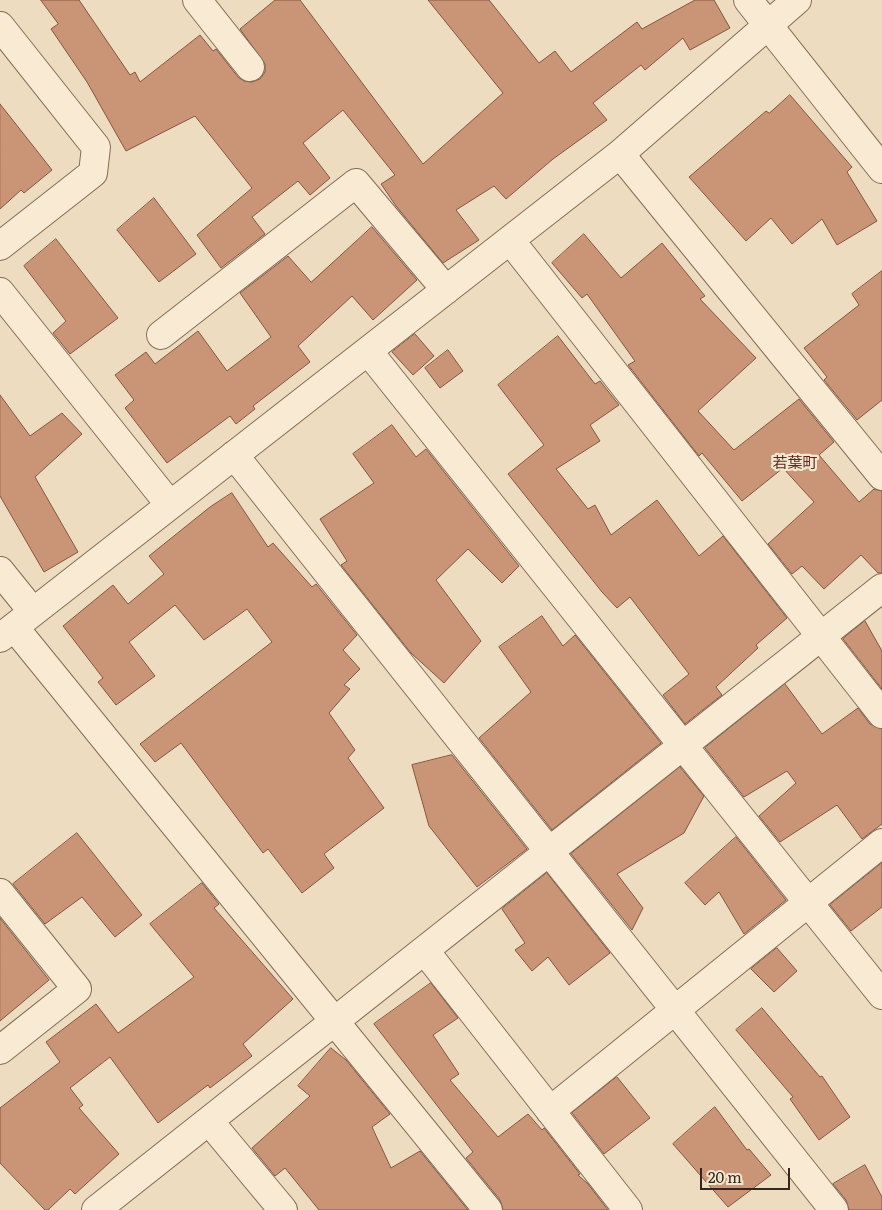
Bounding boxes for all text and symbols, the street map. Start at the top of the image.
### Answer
district label: 若葉町 [773,455,817,473]
scale bar [702,1158,792,1190]
text: 20 m [708,1165,742,1188]

